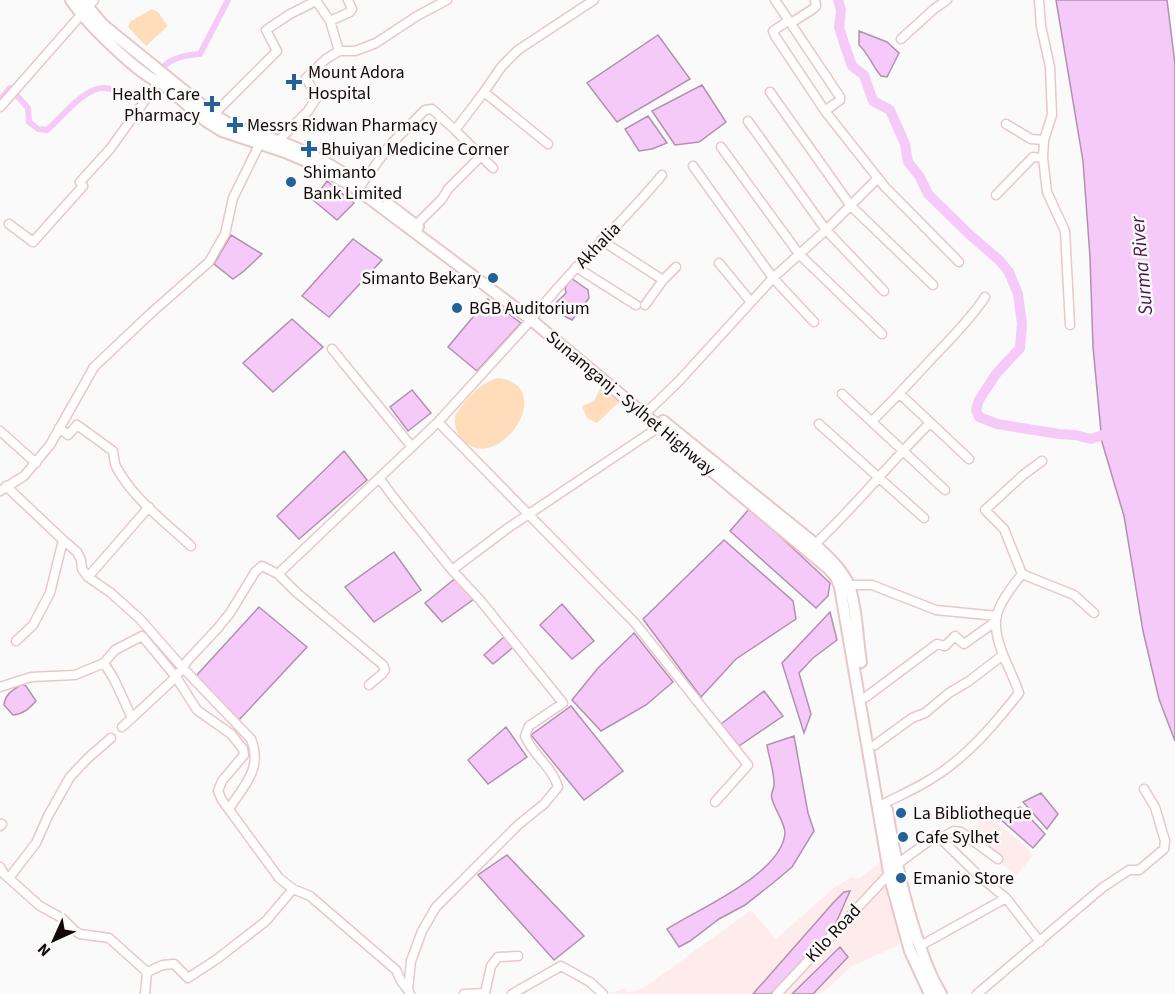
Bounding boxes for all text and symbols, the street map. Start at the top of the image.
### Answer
place label: Mount Adora Hospital [308,60,405,106]
marker: Mount Adora Hospital [285,73,303,91]
place label: Health Care Pharmacy [112,82,201,128]
marker: Health Care Pharmacy [205,97,219,111]
place label: Messrs Ridwan Pharmacy [247,113,438,138]
marker: Messrs Ridwan Pharmacy [228,118,242,132]
place label: Bhuiyan Medicine Corner [321,137,510,162]
marker: Bhuiyan Medicine Corner [302,142,316,156]
place label: Shimanto Bank Limited [303,160,402,206]
marker: Shimanto Bank Limited [284,175,298,189]
water label: Surma River [1124,214,1160,317]
street label: Akhalia [570,217,627,274]
place label: Simanto Bekary [362,266,482,291]
marker: Simanto Bekary [486,271,500,285]
place label: BGB Auditorium [469,296,590,321]
marker: BGB Auditorium [450,301,464,315]
street label: Sunamganj - Sylhet Highway [541,325,721,482]
place label: La Bibliotheque [913,801,1031,826]
marker: La Bibliotheque [894,806,908,820]
place label: Cafe Sylhet [915,825,999,850]
marker: Cafe Sylhet [896,830,910,844]
place label: Emanio Store [913,866,1014,891]
marker: Emanio Store [894,871,908,885]
street label: Kilo Road [800,899,867,968]
north arrow [24,910,84,970]
text: N [33,938,56,961]

